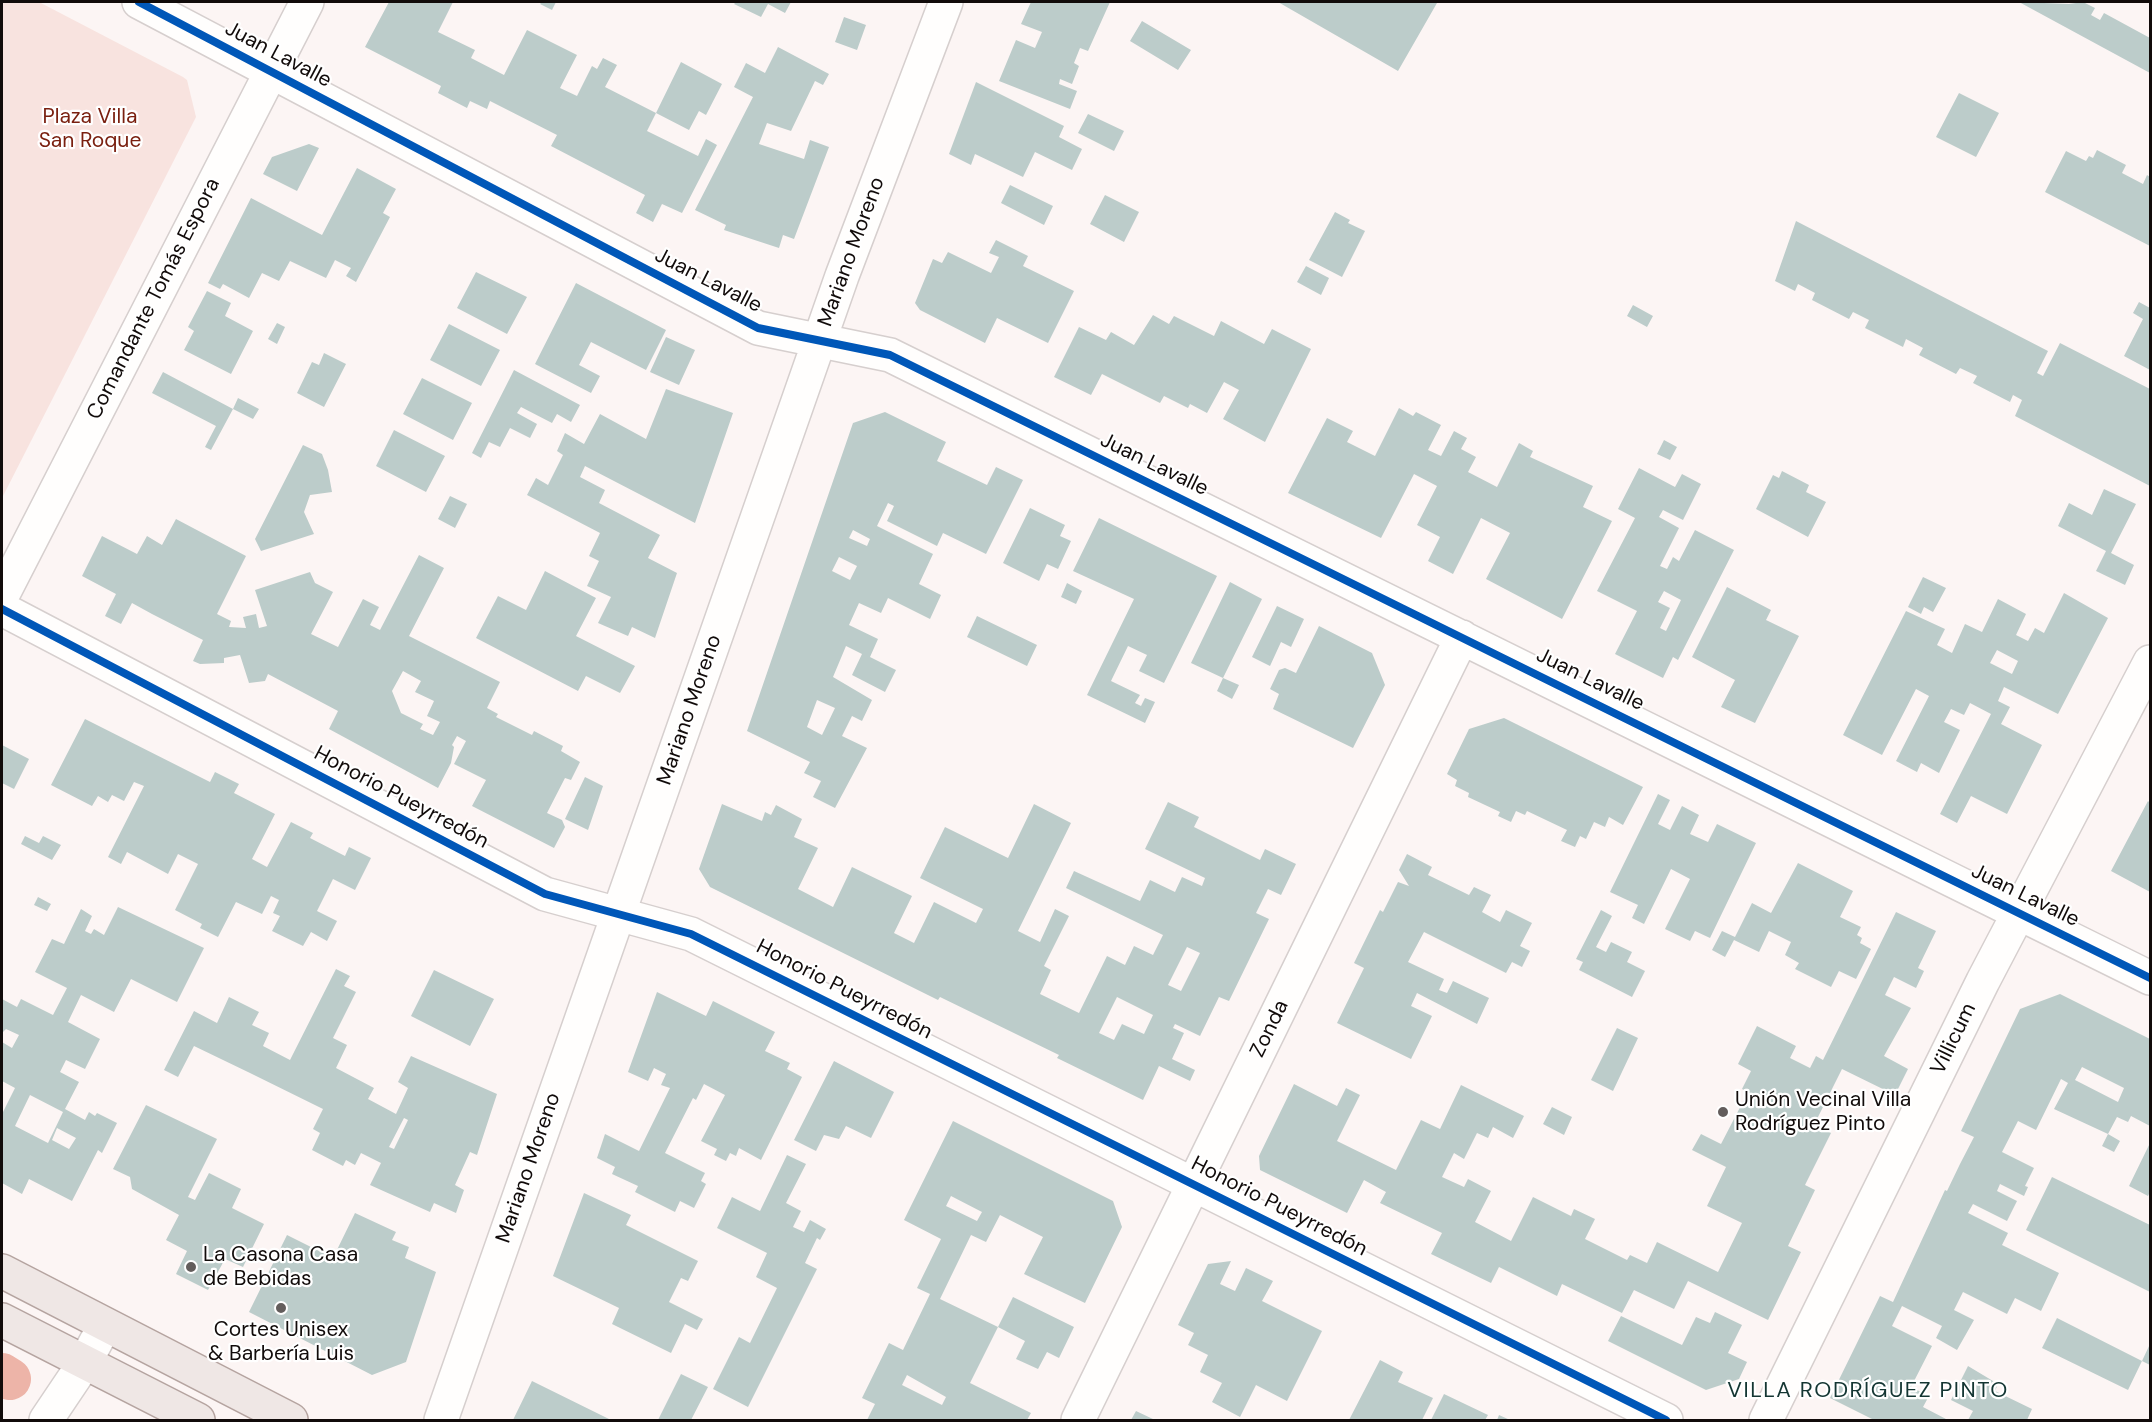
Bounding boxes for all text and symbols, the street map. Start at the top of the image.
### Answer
street label: Juan Lavalle [220,16,336,94]
park label: Plaza Villa San Roque [39,104,141,154]
street label: Comandante Tomás Espora [82,174,226,424]
street label: Mariano Moreno [813,174,891,330]
street label: Juan Lavalle [650,243,766,319]
street label: Juan Lavalle [1096,428,1212,502]
street label: Mariano Moreno [652,632,728,788]
street label: Juan Lavalle [1532,643,1648,717]
street label: Honorio Pueyrredón [309,741,493,855]
street label: Juan Lavalle [1967,859,2083,933]
street label: Honorio Pueyrredón [752,935,936,1045]
street label: Zonda [1245,996,1295,1062]
street label: Villicum [1926,999,1982,1079]
place label: Unión Vecinal Villa Rodríguez Pinto [1735,1087,1911,1137]
street label: Mariano Moreno [491,1090,567,1246]
marker: Unión Vecinal Villa Rodríguez Pinto [1716,1105,1730,1119]
street label: Honorio Pueyrredón [1187,1152,1371,1262]
place label: La Casona Casa de Bebidas [203,1242,358,1292]
marker: La Casona Casa de Bebidas [184,1260,198,1274]
marker: Cortes Unisex & Barbería Luis [274,1301,288,1315]
place label: Cortes Unisex & Barbería Luis [208,1317,354,1367]
district label: VILLA RODRÍGUEZ PINTO [1727,1378,2009,1404]

